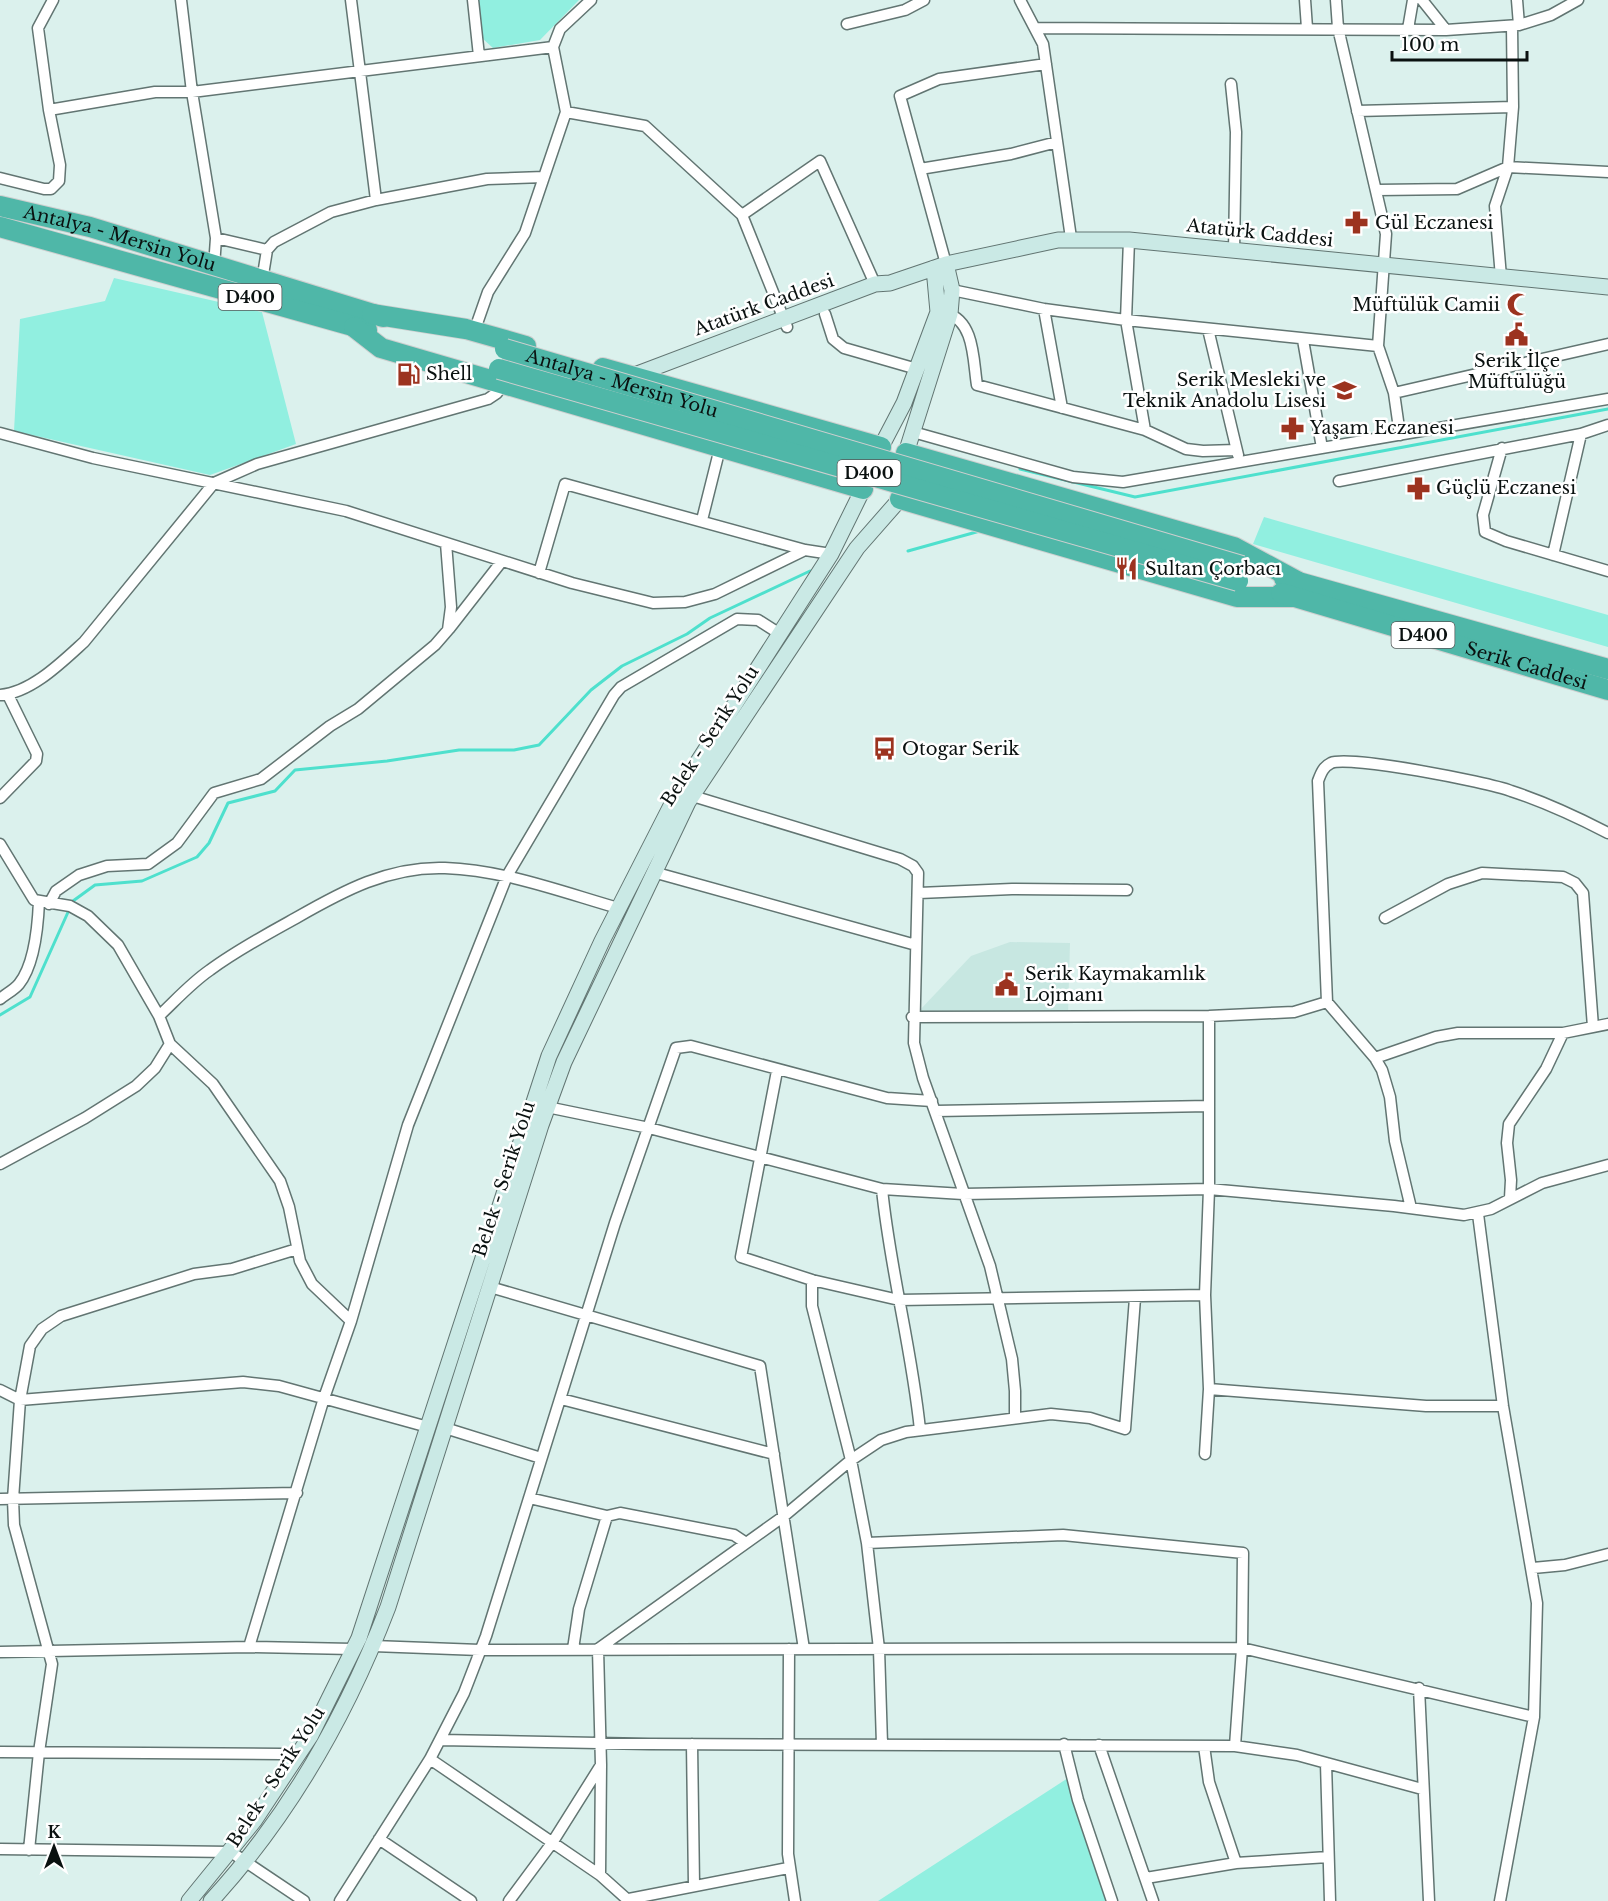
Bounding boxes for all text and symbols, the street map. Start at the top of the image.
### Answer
scale bar [1392,24,1527,62]
text: 100 m [1401,34,1459,56]
street label: Antalya - Mersin Yolu [20,201,219,276]
pharmacy icon: Gül Eczanesi [1344,210,1370,236]
place label: Gül Eczanesi [1375,212,1493,234]
street label: Atatürk Caddesi [1185,214,1334,252]
street label: Atatürk Caddesi [690,269,837,341]
road number: D400 [218,284,282,310]
mosque icon: Müftülük Camii [1505,292,1531,318]
place label: Müftülük Camii [1352,294,1500,316]
public building icon: Serik İlçe Müftülüğü [1504,322,1530,348]
street label: Antalya - Mersin Yolu [522,345,721,422]
place label: Serik İlçe Müftülüğü [1468,349,1566,393]
fuel station icon: Shell [395,361,421,387]
place label: Shell [426,363,472,385]
place label: Serik Mesleki ve Teknik Anadolu Lisesi [1123,369,1326,412]
school or university icon: Serik Mesleki ve Teknik Anadolu Lisesi [1331,377,1357,403]
pharmacy icon: Yaşam Eczanesi [1279,415,1305,441]
place label: Yaşam Eczanesi [1309,417,1454,439]
road number: D400 [838,460,900,486]
pharmacy icon: Güçlü Eczanesi [1405,475,1431,501]
place label: Güçlü Eczanesi [1436,477,1576,499]
restaurant icon: Sultan Çorbacı [1114,556,1140,582]
place label: Sultan Çorbacı [1145,558,1281,580]
road number: D400 [1392,622,1454,648]
street label: Serik Caddesi [1463,637,1590,694]
street label: Belek - Serik Yolu [656,662,764,810]
bus stop icon: Otogar Serik [871,736,897,762]
place label: Otogar Serik [902,738,1019,760]
place label: Serik Kaymakamlık Lojmanı [1025,963,1206,1006]
public building icon: Serik Kaymakamlık Lojmanı [994,971,1020,997]
street label: Belek - Serik Yolu [468,1098,540,1260]
street label: Belek - Serik Yolu [222,1703,330,1851]
north arrow [24,1817,84,1877]
text: K [47,1822,61,1842]

